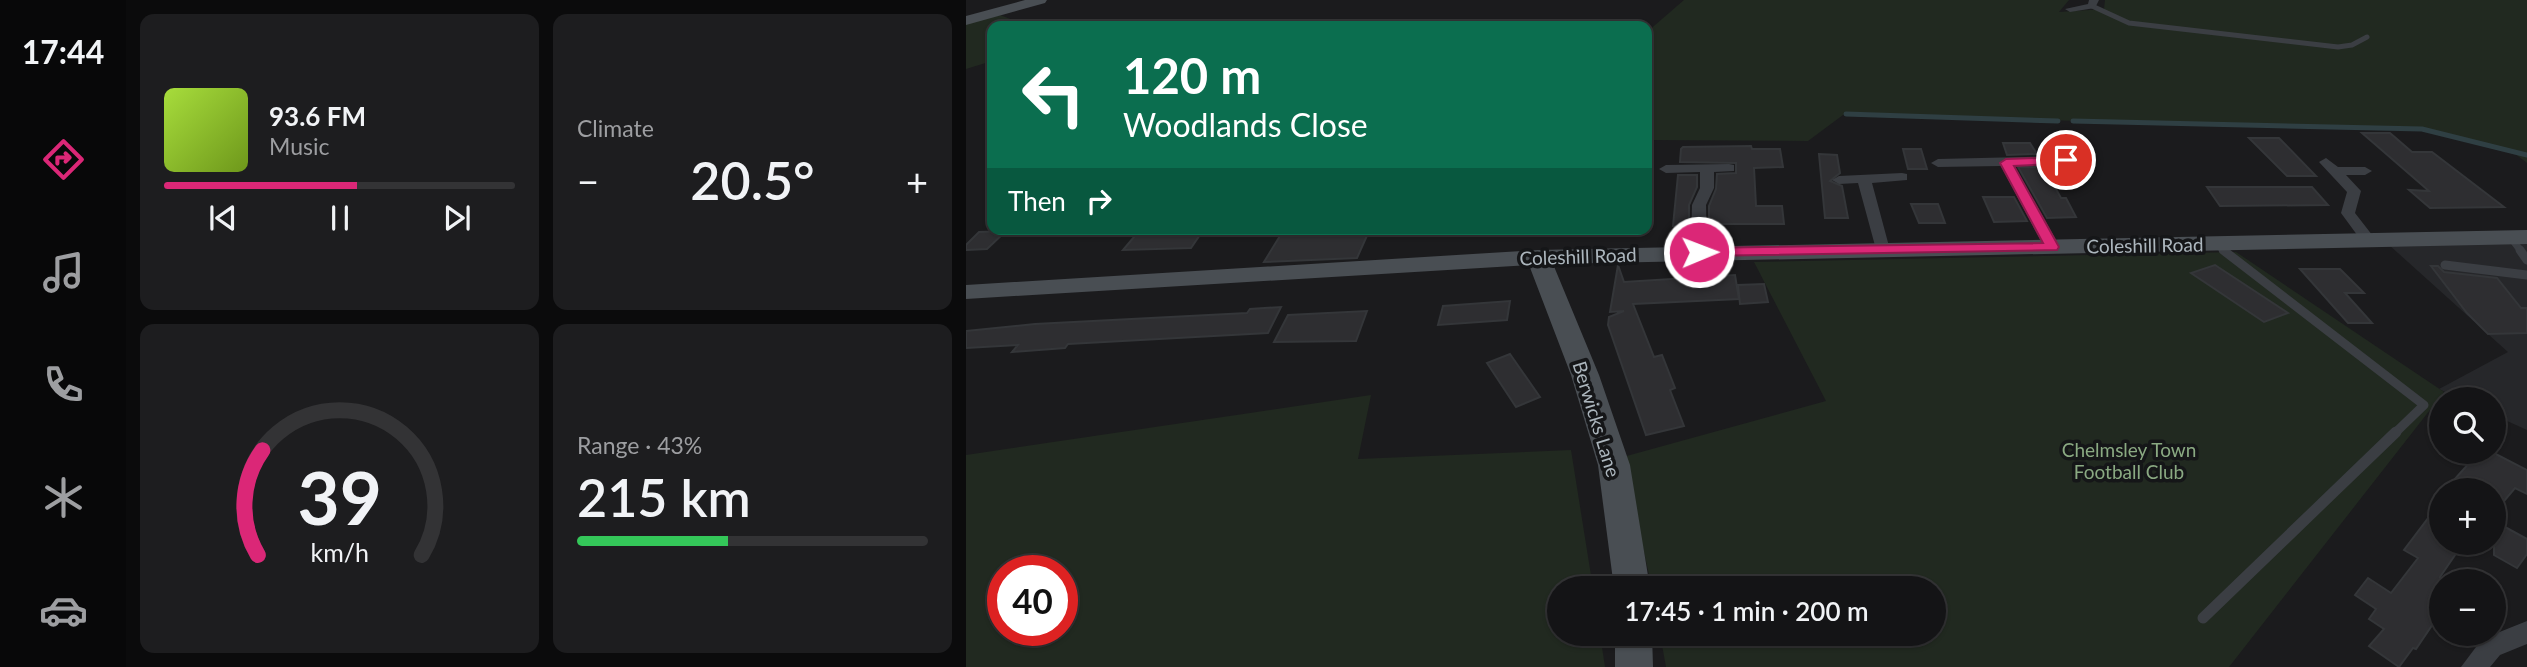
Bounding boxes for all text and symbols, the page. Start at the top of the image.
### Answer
text: 17:44 [22,32,104,71]
text: 120 m [1123,46,1261,104]
icon: left [1008,49,1099,140]
text: 93.6 FM [269,100,366,132]
text: Woodlands Close [1123,105,1368,144]
text: Climate [577,114,654,142]
pin [2036,130,2096,190]
text: Music [269,132,329,160]
icon: directions [39,135,88,184]
icon: arrive [2047,141,2085,179]
text: 20.5° [690,149,815,211]
text: − [577,158,599,204]
text: + [906,158,928,204]
icon: right [1080,182,1118,220]
text: Then [1008,185,1066,217]
icon: previous [204,199,242,237]
icon: pause [321,199,359,237]
icon: next [438,199,476,237]
position arrow [1662,215,1736,289]
street label: Coleshill Road [2086,232,2204,258]
street label: Coleshill Road [1519,242,1637,270]
icon: music [39,248,88,297]
street label: Berwicks Lane [1568,358,1626,480]
icon: phone [39,360,88,409]
map controls [2429,387,2506,646]
button: search [2429,387,2506,464]
text: Range · 43% [577,431,702,459]
park label: Chelmsley Town Football Club [2062,438,2196,483]
text: 39 [297,453,382,541]
text: 215 km [577,466,751,528]
icon: climate [39,473,88,522]
button: + [2429,478,2506,555]
text: km/h [310,536,369,566]
speed limit sign: 40 [987,555,1078,646]
button: − [2429,569,2506,646]
icon: car [39,586,88,635]
text: 17:45 · 1 min · 200 m [1624,595,1869,627]

